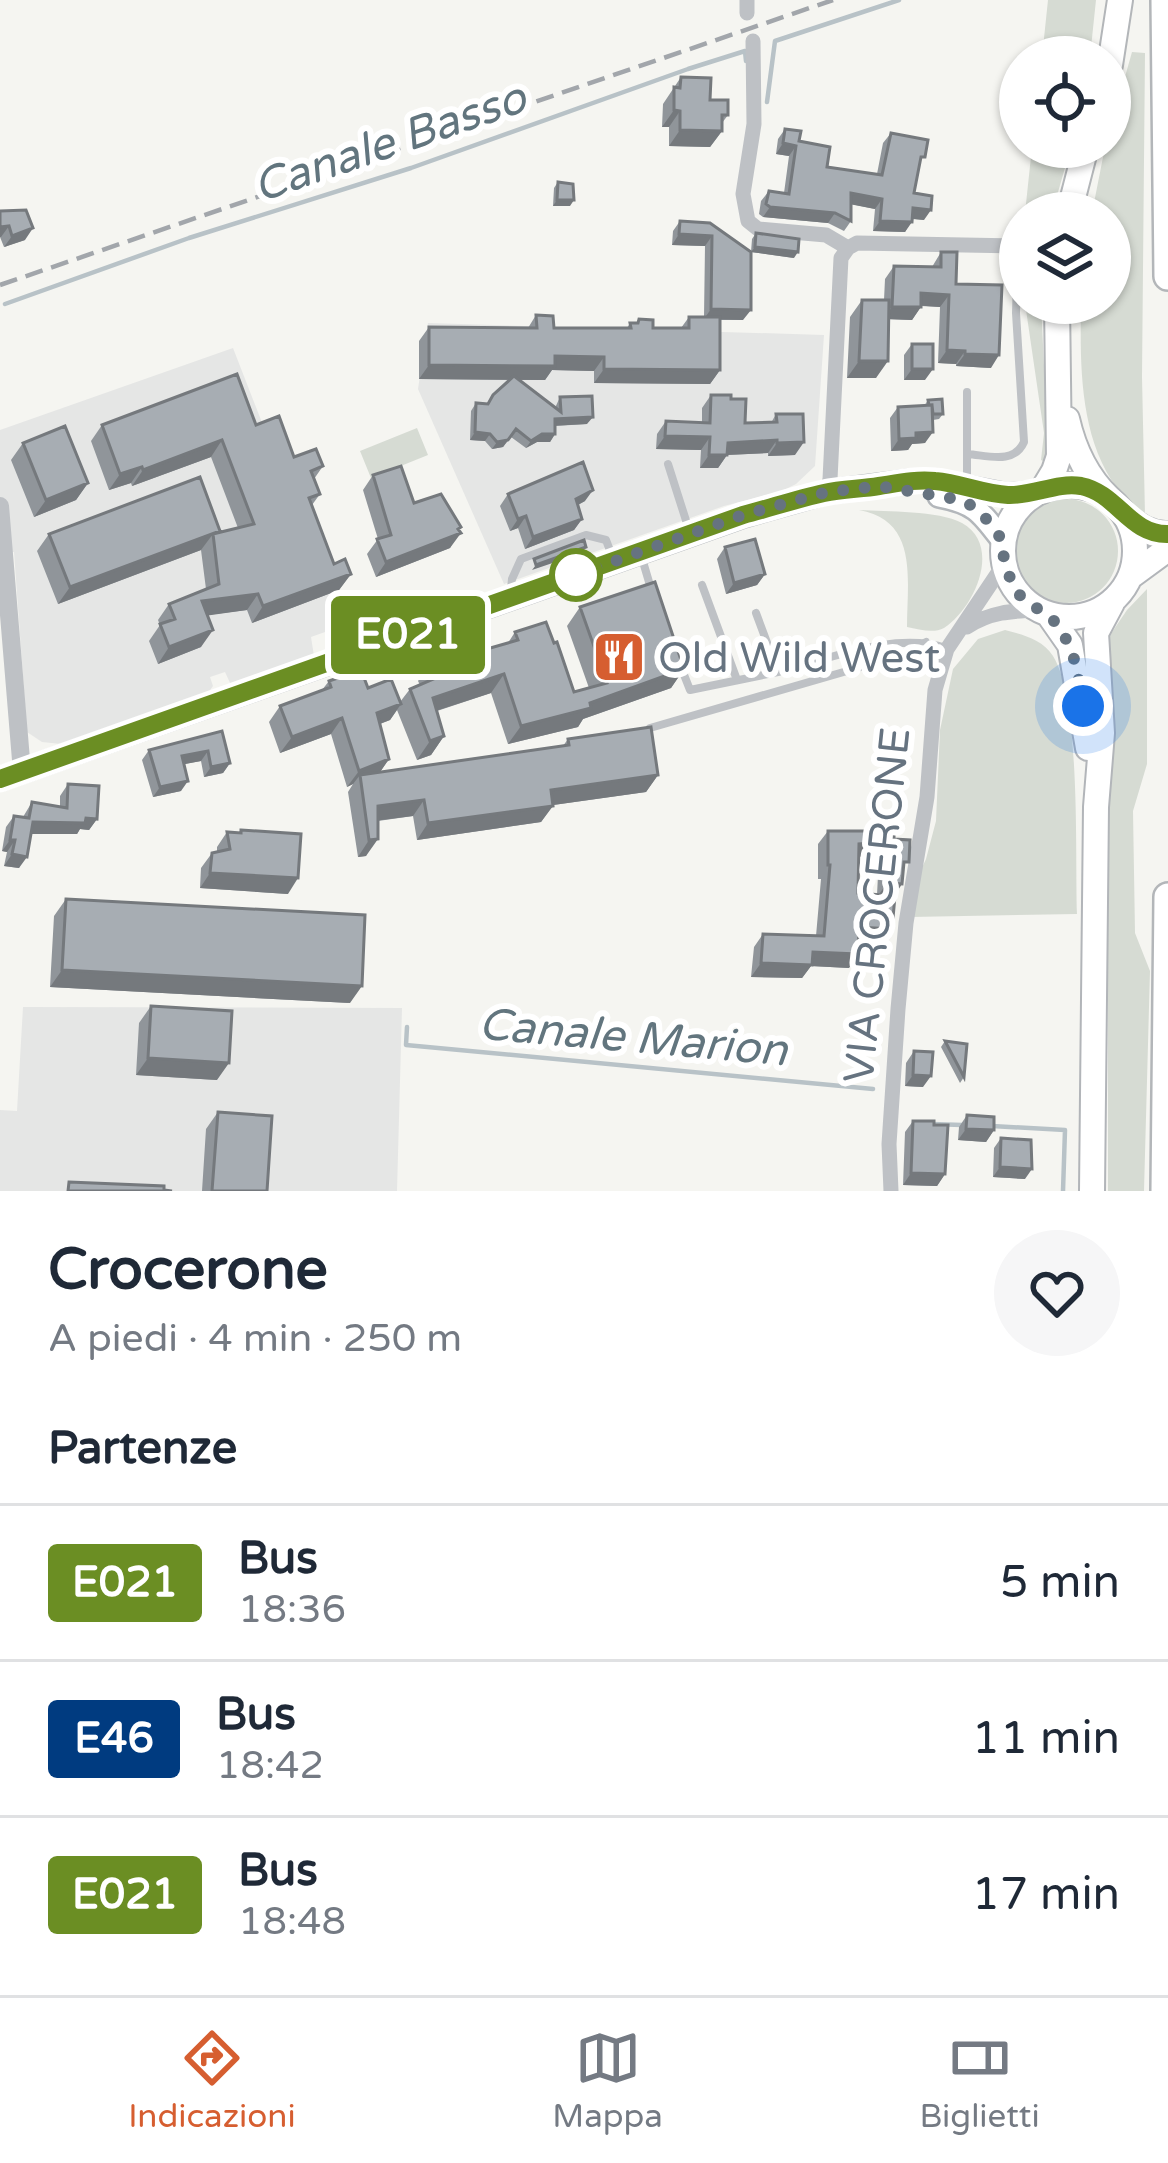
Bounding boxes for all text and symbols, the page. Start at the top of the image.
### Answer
map controls [999,36,1131,324]
button: locate [999,36,1131,168]
water label: Canale Basso [246,70,535,215]
button: layers [999,192,1131,324]
unlabelled marker [551,550,601,600]
line badge: E021 [324,596,492,674]
text: E021 [355,609,461,660]
restaurant icon: Old Wild West [591,629,647,685]
place label: Old Wild West [658,633,940,684]
your location [1053,676,1113,736]
street label: VIA CROCERONE [833,725,922,1085]
water label: Canale Marion [476,998,791,1079]
button: heart [994,1230,1120,1356]
text: Crocerone [48,1236,328,1304]
text: A piedi · 4 min · 250 m [48,1315,462,1362]
text: Partenze [48,1422,237,1476]
text: Bus [238,1532,318,1586]
text: 5 min [1000,1556,1120,1610]
text: E021 [72,1557,178,1608]
text: 18:36 [238,1586,346,1633]
text: Bus [216,1688,296,1742]
text: 11 min [972,1712,1120,1766]
text: E46 [74,1713,154,1764]
text: 18:42 [216,1742,324,1789]
text: Bus [238,1844,318,1898]
text: 17 min [972,1868,1120,1922]
text: E021 [72,1869,178,1920]
text: 18:48 [238,1898,346,1945]
tab: Indicazioni [128,2025,296,2136]
tab: Mappa [552,2025,663,2136]
tab: Biglietti [920,2025,1040,2136]

